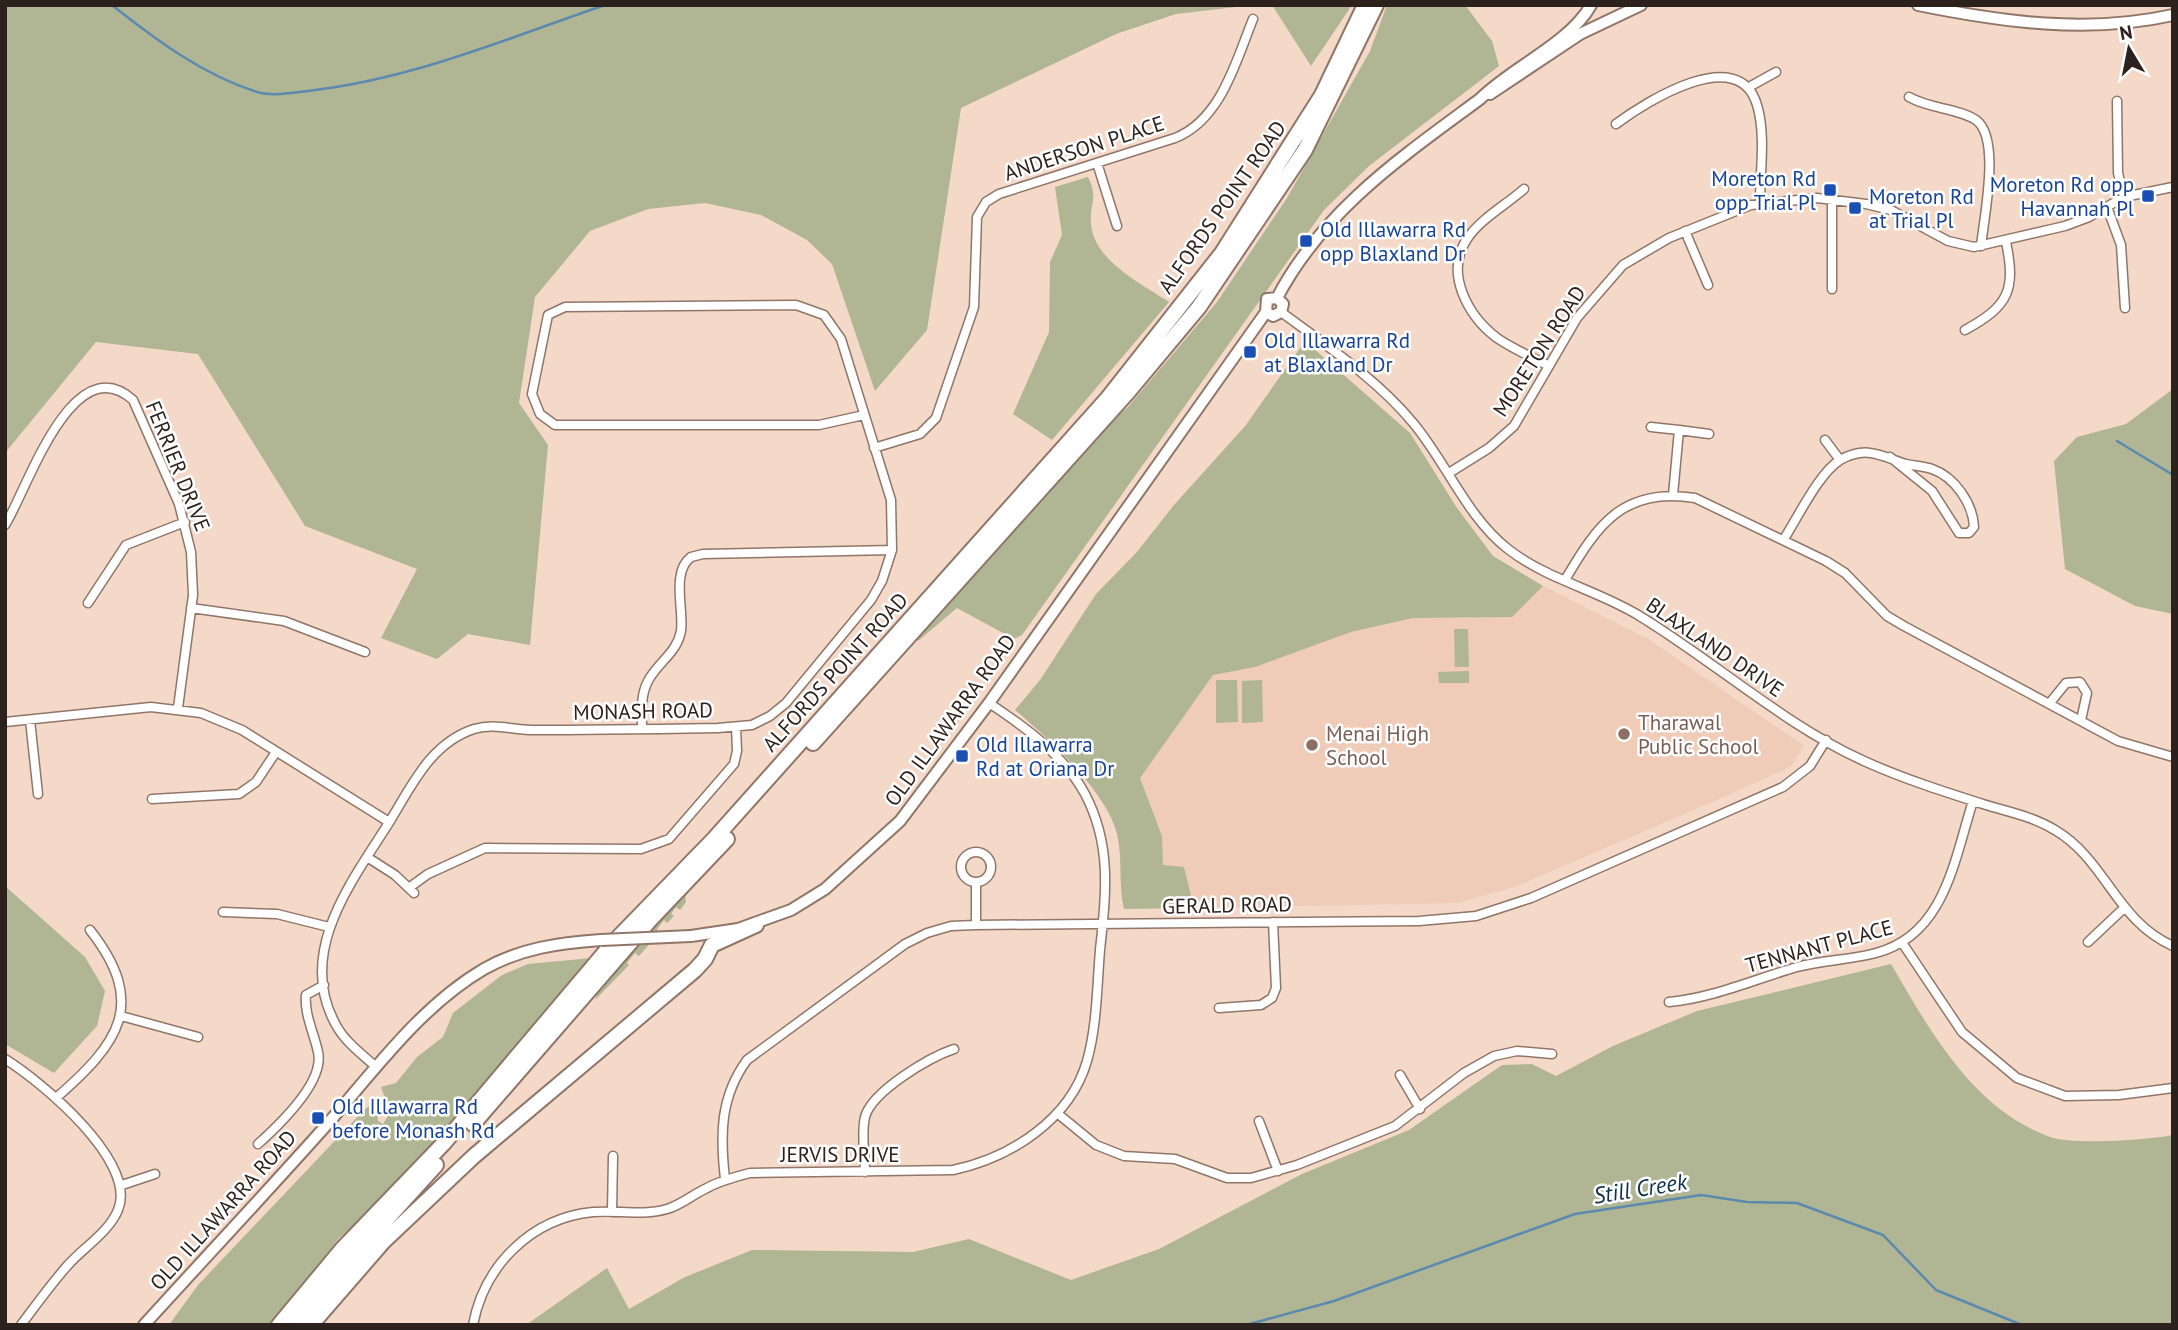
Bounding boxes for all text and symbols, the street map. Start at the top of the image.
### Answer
north arrow [2094,14,2164,84]
text: N [2118,19,2134,45]
street label: ANDERSON PLACE [1000,109,1168,187]
street label: ALFORDS POINT ROAD [1152,115,1292,299]
place label: Moreton Rd opp Trial Pl [1711,165,1816,216]
place label: Moreton Rd opp Havannah Pl [1990,171,2134,222]
marker: Moreton Rd opp Trial Pl [1822,182,1838,198]
place label: Moreton Rd at Trial Pl [1869,183,1974,234]
marker: Moreton Rd opp Havannah Pl [2140,188,2156,204]
marker: Moreton Rd at Trial Pl [1847,200,1863,216]
place label: Old Illawarra Rd opp Blaxland Dr [1320,216,1466,267]
marker: Old Illawarra Rd opp Blaxland Dr [1298,233,1314,249]
street label: MORETON ROAD [1487,280,1591,422]
place label: Old Illawarra Rd at Blaxland Dr [1264,327,1410,378]
marker: Old Illawarra Rd at Blaxland Dr [1242,344,1258,360]
street label: FERRIER DRIVE [140,397,216,535]
street label: ALFORDS POINT ROAD [756,587,914,757]
street label: BLAXLAND DRIVE [1641,591,1789,703]
street label: OLD ILLAWARRA ROAD [878,629,1022,811]
street label: MONASH ROAD [573,696,713,726]
place label: Tharawal Public School [1638,709,1759,760]
place label: Menai High School [1326,720,1429,771]
marker: Tharawal Public School [1616,726,1632,742]
place label: Old Illawarra Rd at Oriana Dr [976,731,1114,782]
marker: Menai High School [1304,737,1320,753]
marker: Old Illawarra Rd at Oriana Dr [954,748,970,764]
street label: GERALD ROAD [1162,890,1292,920]
street label: TENNANT PLACE [1742,913,1896,979]
place label: Old Illawarra Rd before Monash Rd [332,1093,495,1144]
marker: Old Illawarra Rd before Monash Rd [310,1110,326,1126]
street label: OLD ILLAWARRA ROAD [144,1124,302,1296]
street label: JERVIS DRIVE [779,1141,900,1168]
water label: Still Creek [1591,1166,1690,1210]

